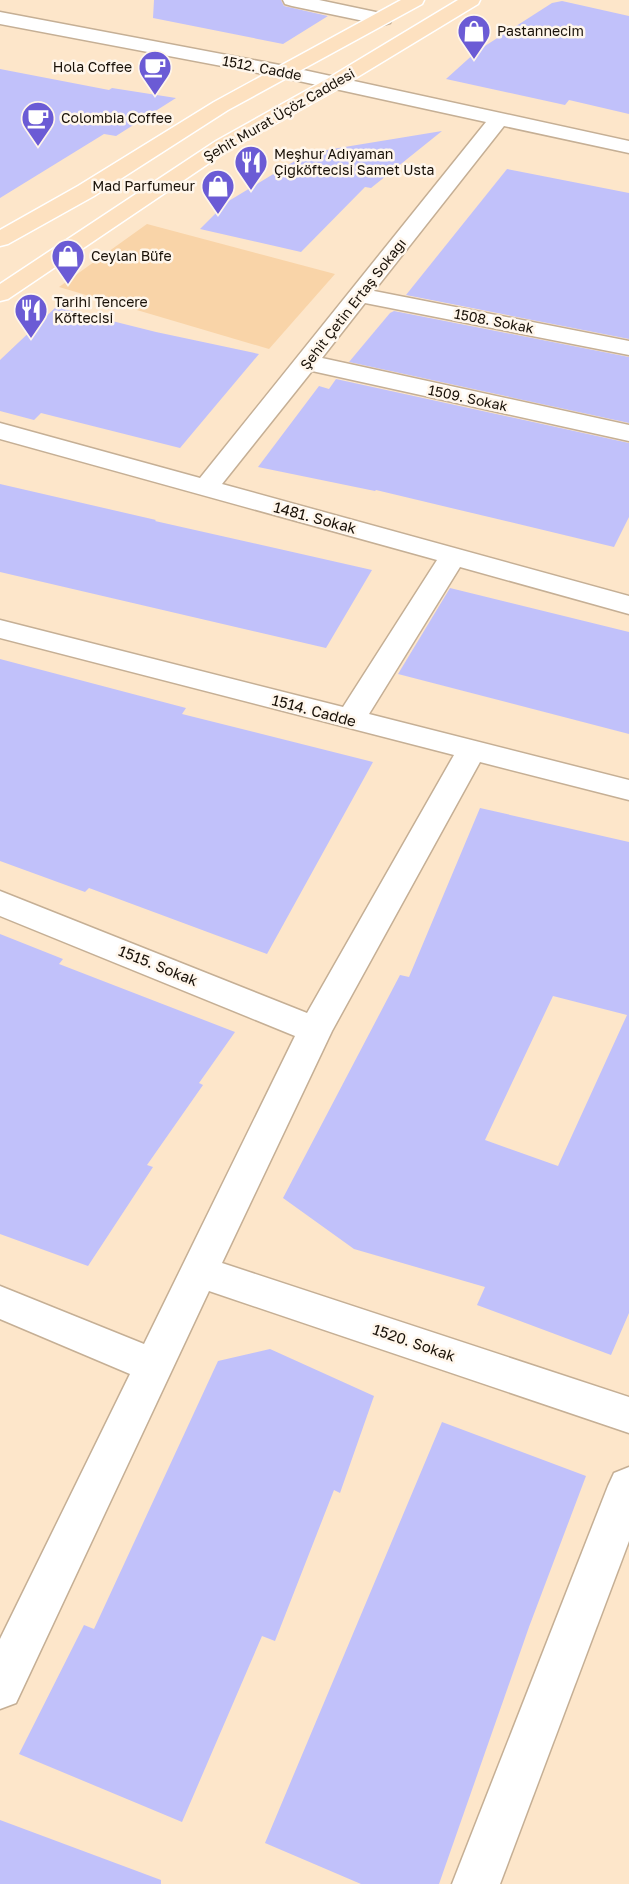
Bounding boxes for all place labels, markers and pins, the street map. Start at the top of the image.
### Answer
shop icon: Pastannecim [456,13,492,60]
place label: Pastannecim [497,22,584,39]
cafe icon: Hola Coffee [137,49,173,96]
place label: Hola Coffee [53,58,132,75]
cafe icon: Colombia Coffee [20,100,56,147]
place label: Colombia Coffee [61,109,172,126]
restaurant icon: Meşhur Adıyaman Çiğköftecisi Samet Usta [233,144,269,191]
place label: Meşhur Adıyaman Çiğköftecisi Samet Usta [274,145,434,178]
shop icon: Mad Parfumeur [200,168,236,215]
place label: Mad Parfumeur [92,177,196,194]
shop icon: Ceylan Büfe [50,238,86,285]
place label: Ceylan Büfe [91,247,172,264]
restaurant icon: Tarihi Tencere Köftecisi [13,292,49,339]
place label: Tarihi Tencere Köftecisi [54,293,148,326]

